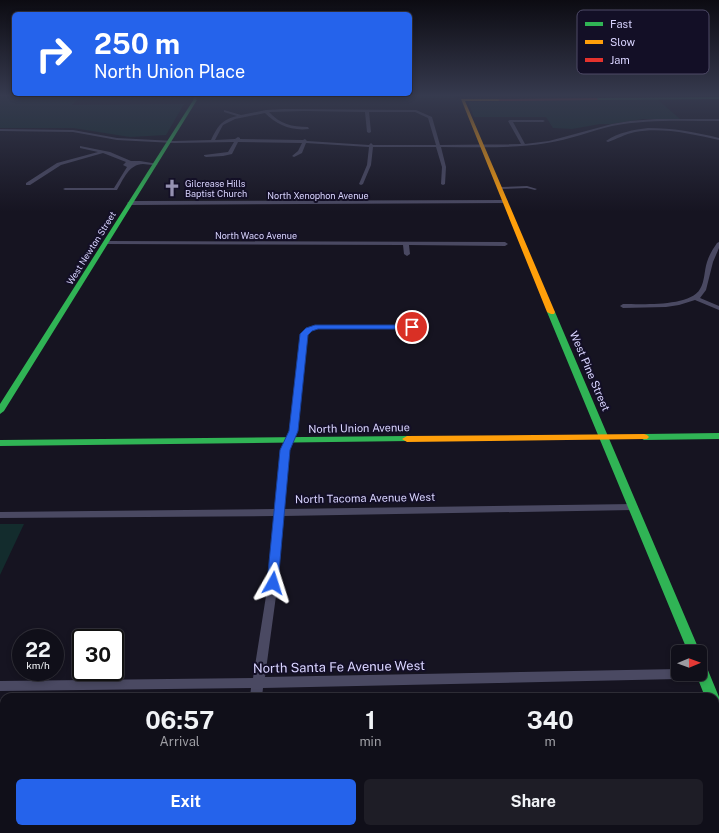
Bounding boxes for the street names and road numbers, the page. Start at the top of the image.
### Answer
street label: North Xenophon Avenue [267,190,369,201]
street label: West Newton Street [64,209,118,287]
street label: North Waco Avenue [215,230,297,241]
street label: West Pine Street [568,329,612,413]
street label: North Union Avenue [308,421,410,435]
street label: North Tacoma Avenue West [295,491,435,505]
street label: North Santa Fe Avenue West [253,658,425,676]

